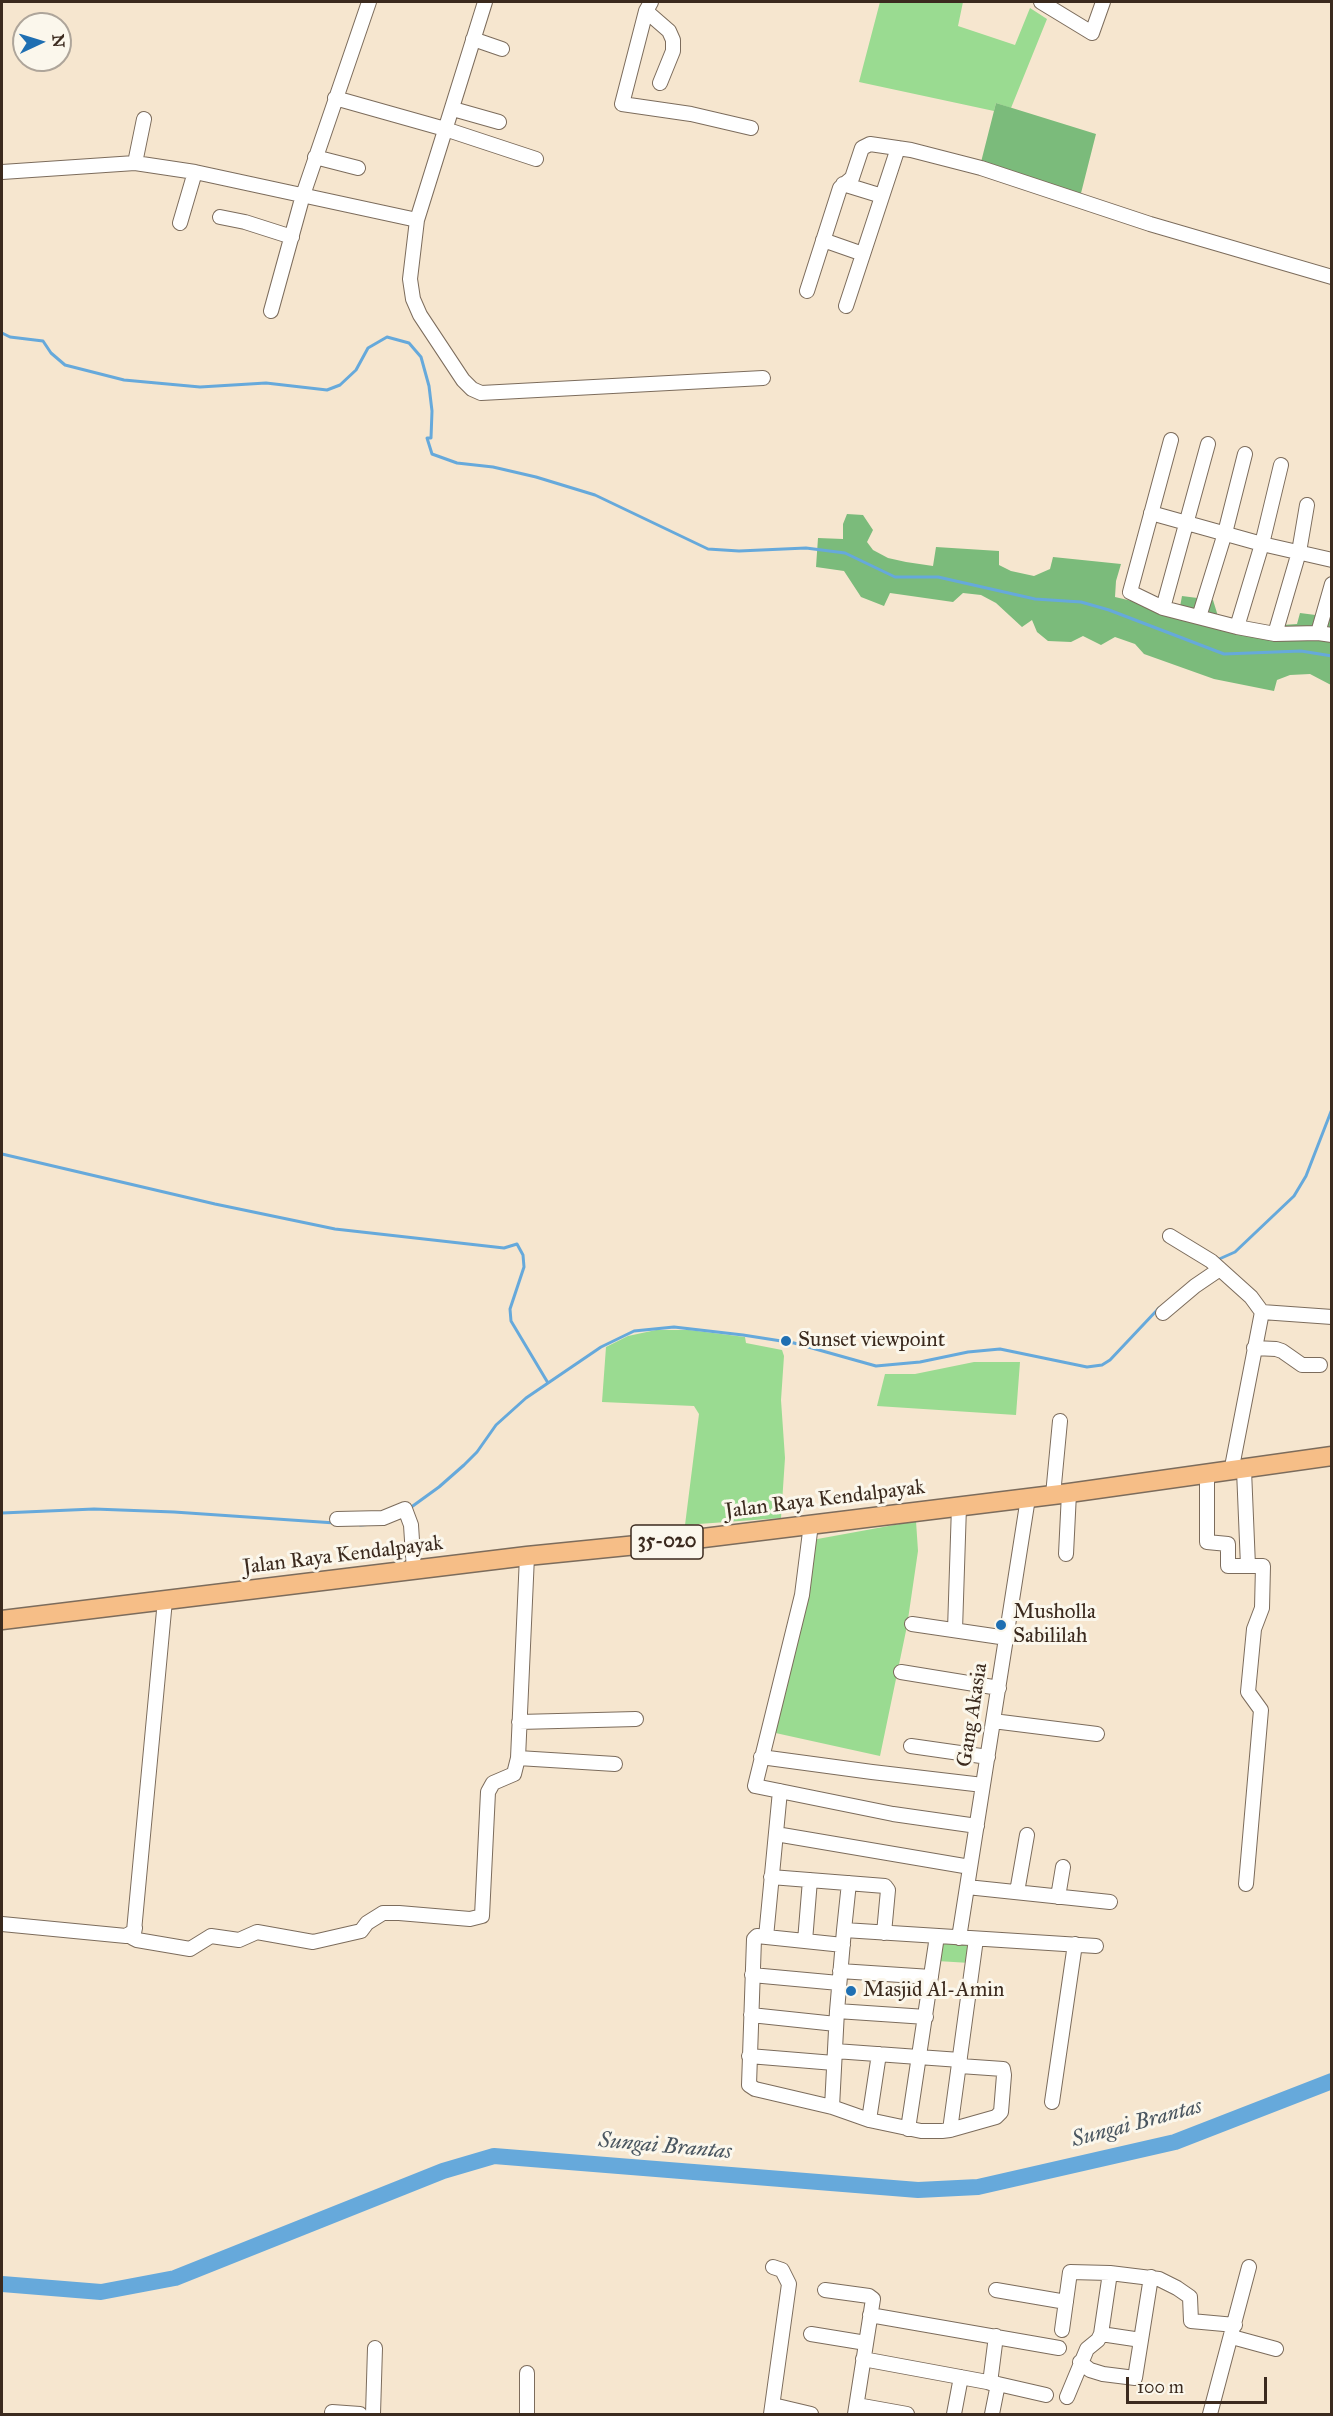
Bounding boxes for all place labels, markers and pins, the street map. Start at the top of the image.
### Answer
place label: Sunset viewpoint [798,1328,945,1354]
marker: Sunset viewpoint [779,1334,793,1348]
place label: Musholla Sabililah [1013,1600,1096,1650]
marker: Musholla Sabililah [994,1618,1008,1632]
place label: Masjid Al-Amin [863,1978,1004,2004]
marker: Masjid Al-Amin [844,1984,858,1998]

